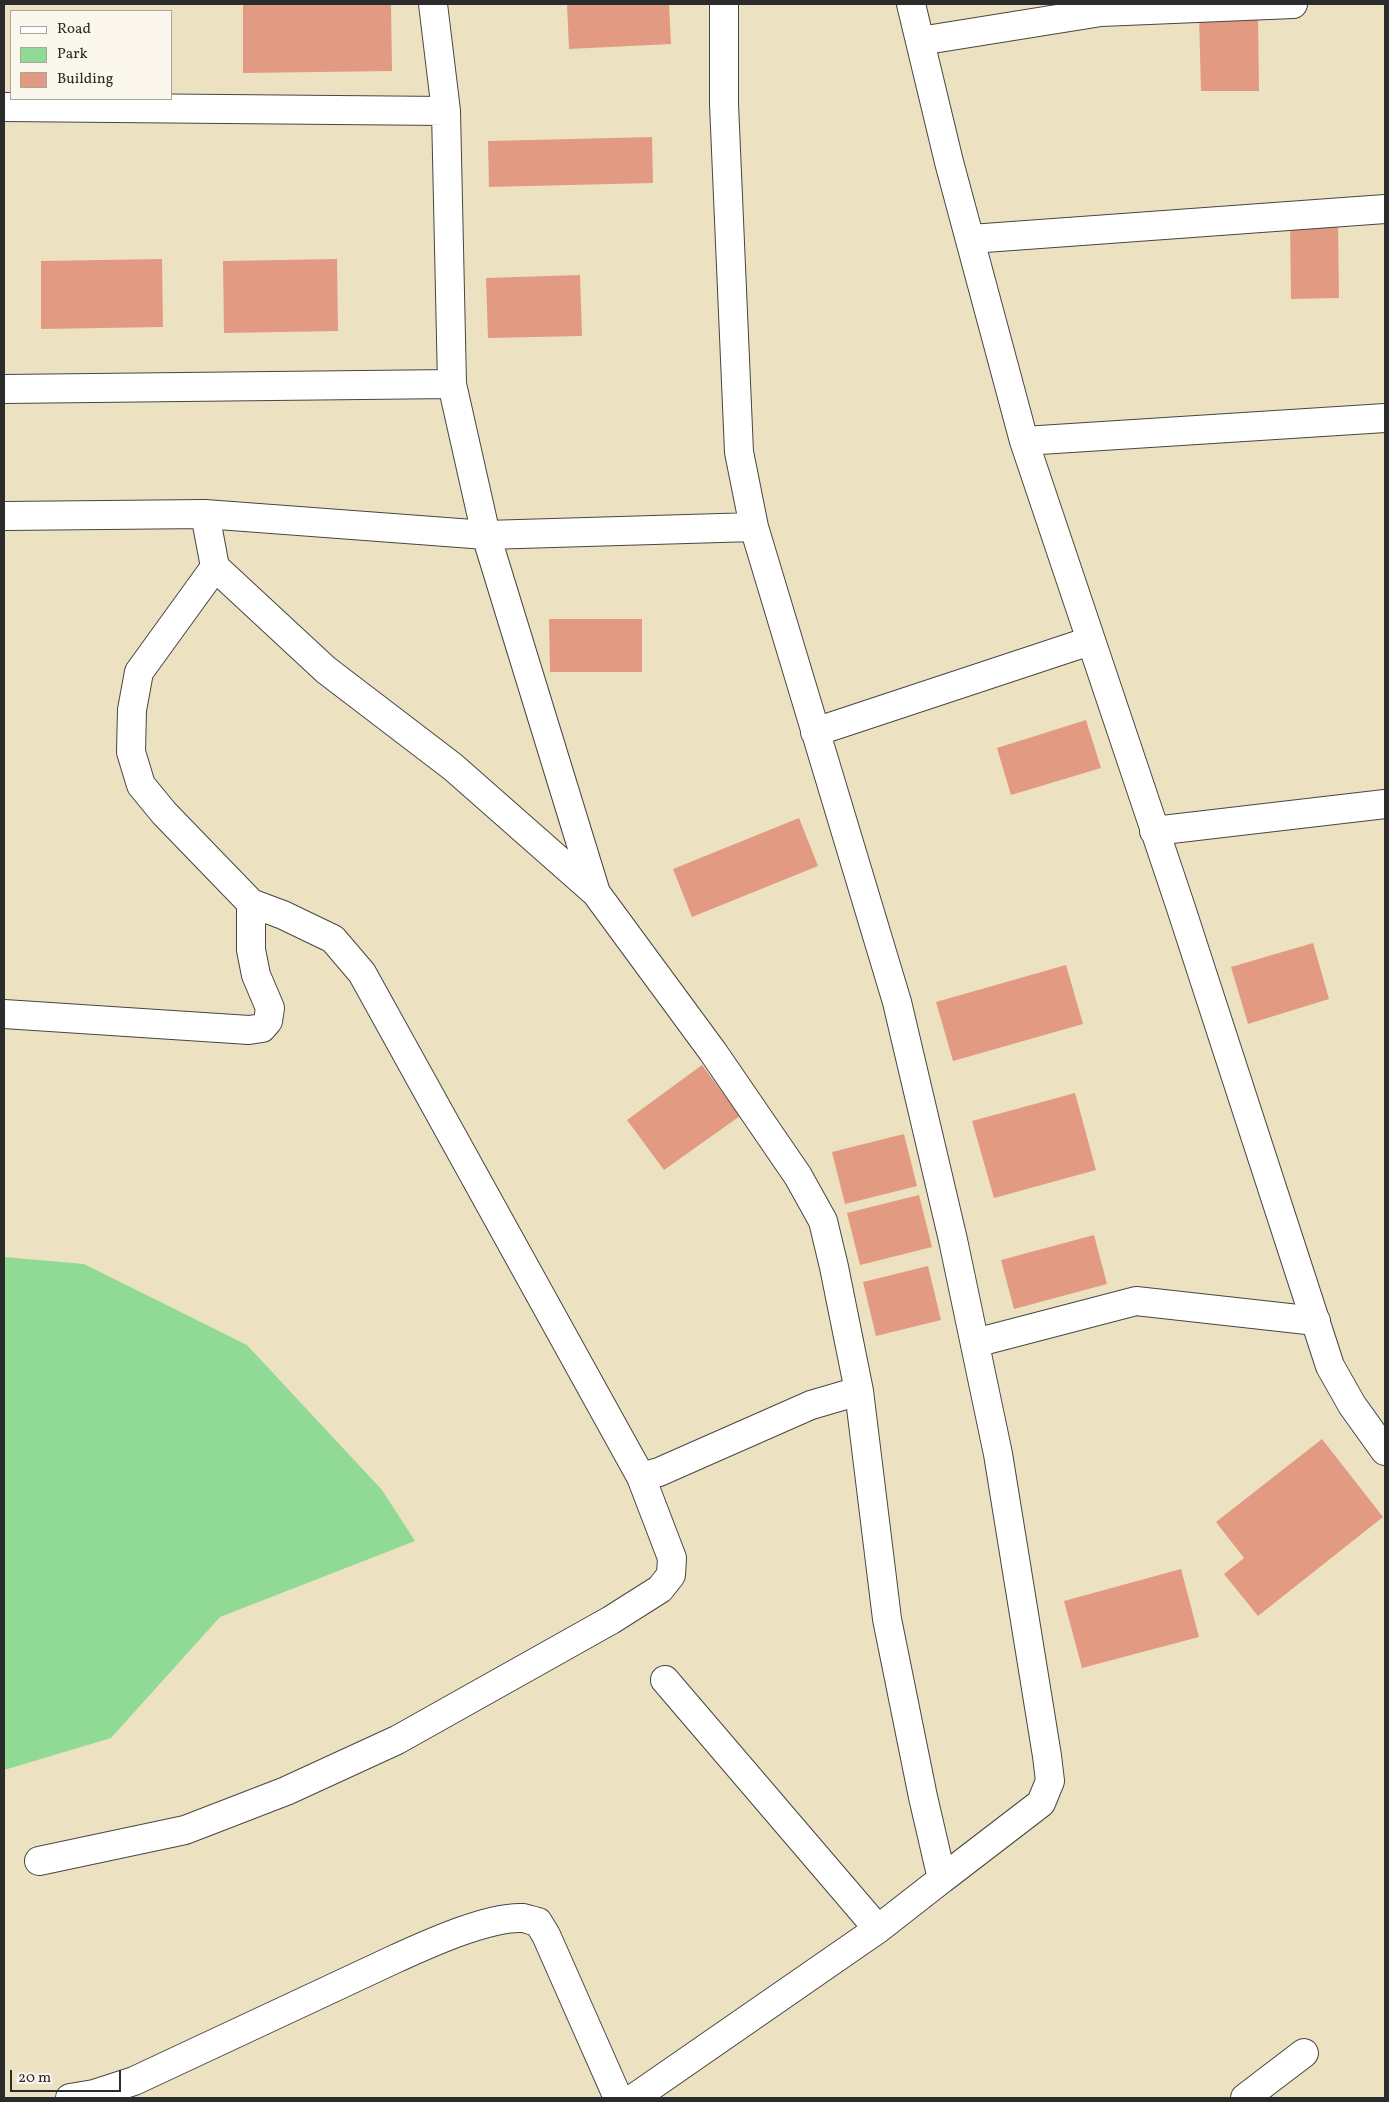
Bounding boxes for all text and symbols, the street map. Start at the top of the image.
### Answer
legend [10,10,172,100]
text: Road [57,19,91,40]
text: Park [57,44,88,65]
text: Building [57,69,113,90]
scale bar [12,2060,124,2092]
text: 20 m [18,2068,51,2089]

